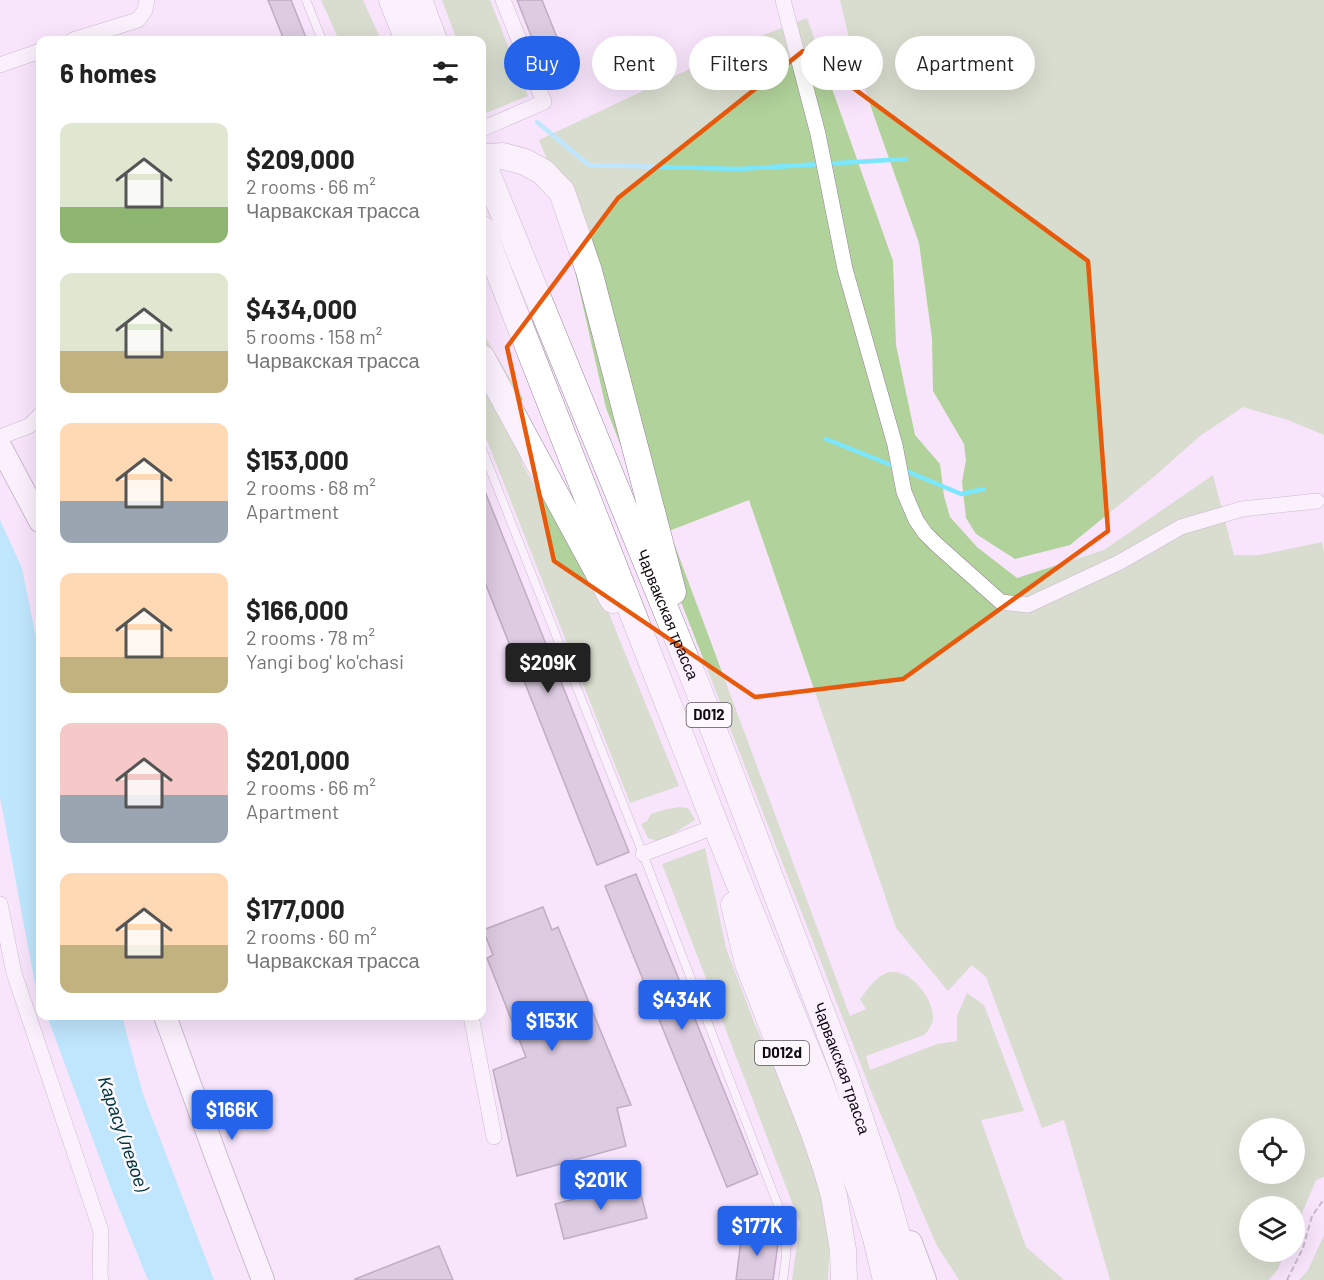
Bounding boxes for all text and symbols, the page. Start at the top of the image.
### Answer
chip: Buy [504,36,580,90]
chip: Rent [592,36,677,90]
chip: Filters [689,36,789,90]
chip: New [801,36,883,90]
chip: Apartment [895,36,1035,90]
icon: filters [429,56,462,89]
text: 6 homes [60,57,157,88]
text: $209,000 [246,143,355,174]
icon: home [108,147,180,219]
text: 2 rooms · 66 m² [246,174,376,198]
text: Чарвакская трасса [246,198,420,222]
text: $434,000 [246,293,357,324]
icon: home [108,297,180,369]
text: 5 rooms · 158 m² [246,324,382,348]
text: Чарвакская трасса [246,348,420,372]
text: $153,000 [246,444,349,475]
icon: home [108,447,180,519]
text: 2 rooms · 68 m² [246,475,376,499]
text: Apartment [246,499,339,523]
street label: Чарвакская трасса [633,546,703,682]
text: $166,000 [246,594,349,625]
icon: home [108,597,180,669]
text: 2 rooms · 78 m² [246,625,375,649]
pin: $209K [506,643,590,694]
text: Yangi bog' ko'chasi [246,649,404,673]
text: $209K [519,650,577,674]
road number: D012 [686,703,732,727]
text: $201,000 [246,744,350,775]
icon: home [108,747,180,819]
text: 2 rooms · 66 m² [246,775,376,799]
text: Apartment [246,799,339,823]
text: $177,000 [246,893,345,924]
icon: home [108,897,180,969]
text: 2 rooms · 60 m² [246,924,377,948]
text: Чарвакская трасса [246,948,420,972]
pin: $434K [640,980,724,1031]
text: $434K [653,987,711,1011]
street label: Чарвакская трасса [810,999,875,1137]
pin: $153K [510,1001,594,1052]
text: $153K [526,1008,578,1032]
road number: D012d [755,1041,809,1065]
water label: Карасу (левое) [94,1073,154,1195]
pin: $166K [190,1090,274,1141]
text: $166K [206,1097,258,1121]
map controls [1239,1118,1305,1262]
button: locate [1239,1118,1305,1184]
pin: $201K [559,1160,643,1211]
text: $201K [574,1167,628,1191]
button: layers [1239,1196,1305,1262]
pin: $177K [715,1206,799,1257]
text: $177K [732,1213,782,1237]

